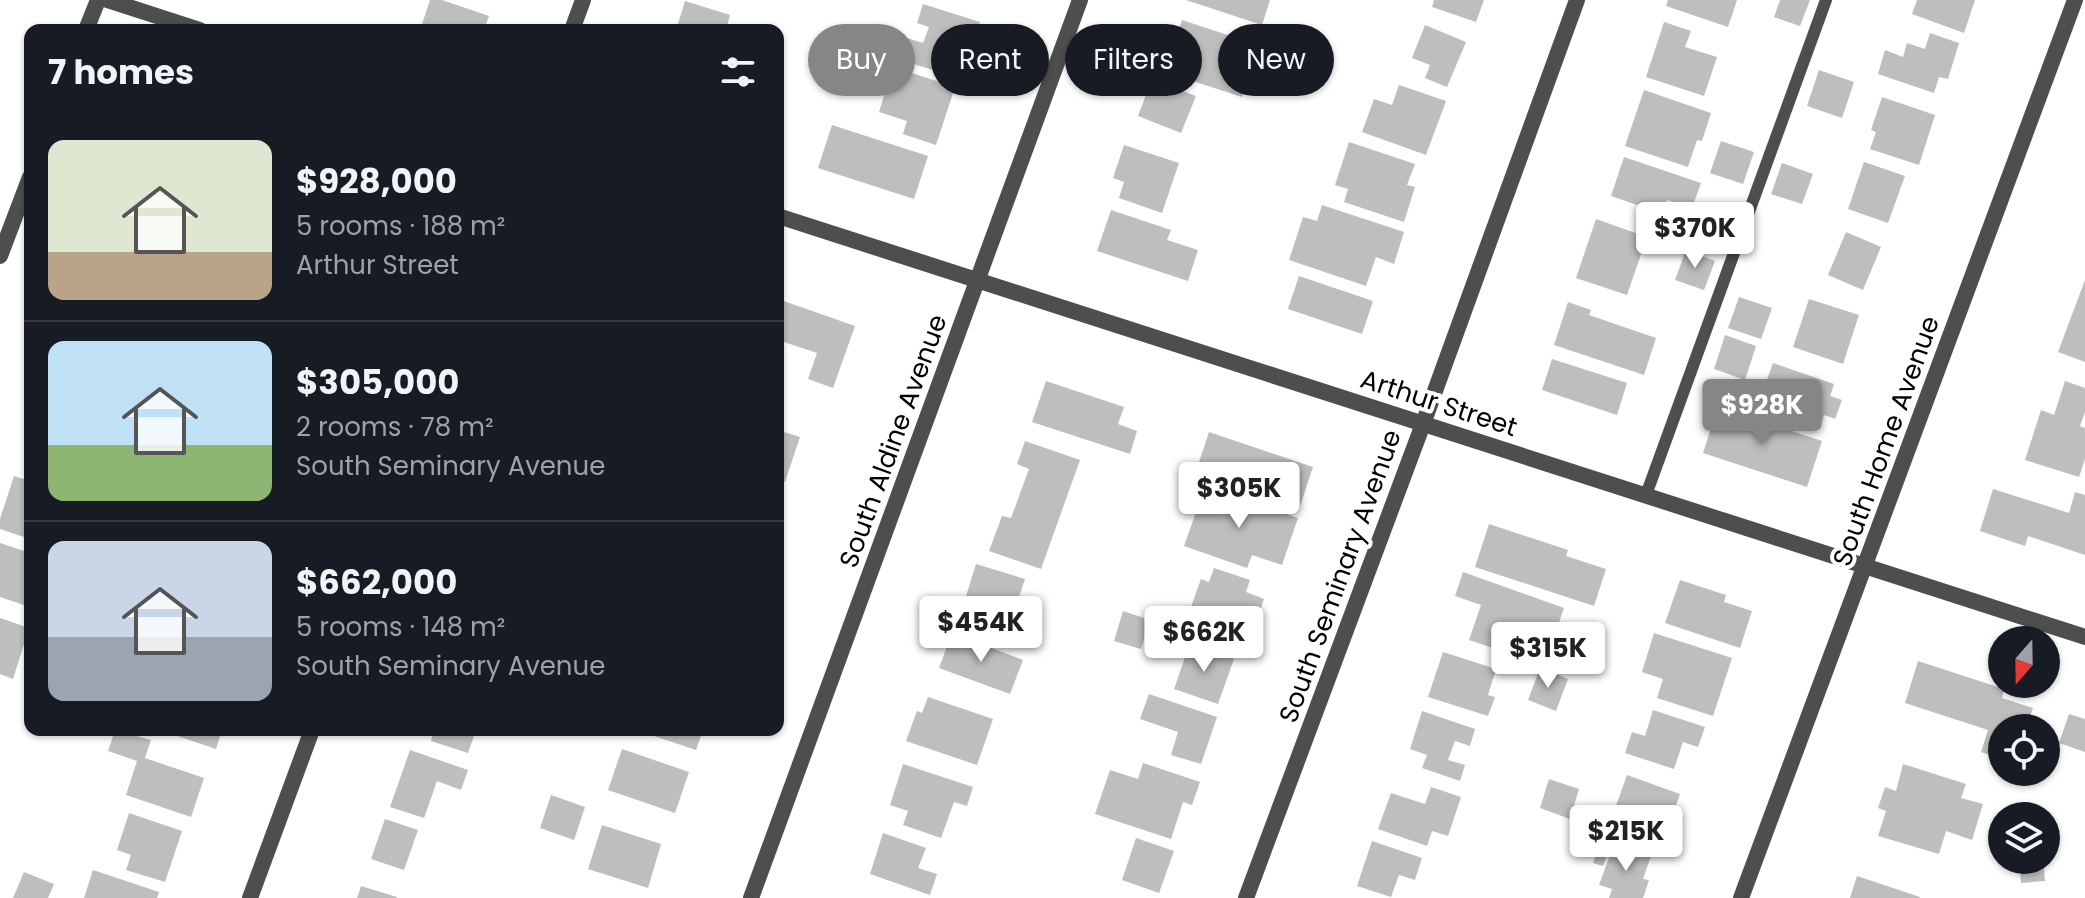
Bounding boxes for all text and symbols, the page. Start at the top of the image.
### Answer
chip: Buy [808,24,915,96]
chip: Rent [931,24,1049,96]
chip: Filters [1065,24,1202,96]
chip: New [1218,24,1334,96]
text: 7 homes [48,48,194,96]
icon: filters [716,50,760,94]
text: $928,000 [296,157,457,205]
icon: home [112,172,208,268]
pin: $370K [1639,202,1751,270]
text: 5 rooms · 188 m² [296,208,505,244]
text: $370K [1654,210,1736,246]
text: Arthur Street [296,247,459,283]
street label: South Aldine Avenue [830,309,956,573]
street label: South Home Avenue [1824,311,1948,571]
text: $305,000 [296,358,459,406]
street label: Arthur Street [1356,361,1522,445]
icon: home [112,373,208,469]
pin: $928K [1706,379,1818,447]
text: $928K [1721,387,1803,423]
text: 2 rooms · 78 m² [296,409,494,445]
street label: South Seminary Avenue [1270,425,1410,727]
text: South Seminary Avenue [296,448,605,484]
pin: $305K [1183,462,1295,530]
text: $305K [1197,470,1281,506]
text: $662,000 [296,558,457,606]
icon: home [112,573,208,669]
pin: $454K [925,596,1037,664]
text: $454K [937,604,1025,640]
pin: $662K [1148,606,1260,674]
text: 5 rooms · 148 m² [296,609,505,645]
text: $662K [1162,614,1246,650]
pin: $315K [1492,622,1604,690]
north arrow [1988,626,2060,698]
map controls [1988,626,2060,874]
text: $315K [1509,630,1587,666]
text: South Seminary Avenue [296,648,605,684]
button: locate [1988,714,2060,786]
button: layers [1988,802,2060,874]
pin: $215K [1570,805,1682,873]
text: $215K [1588,813,1664,849]

